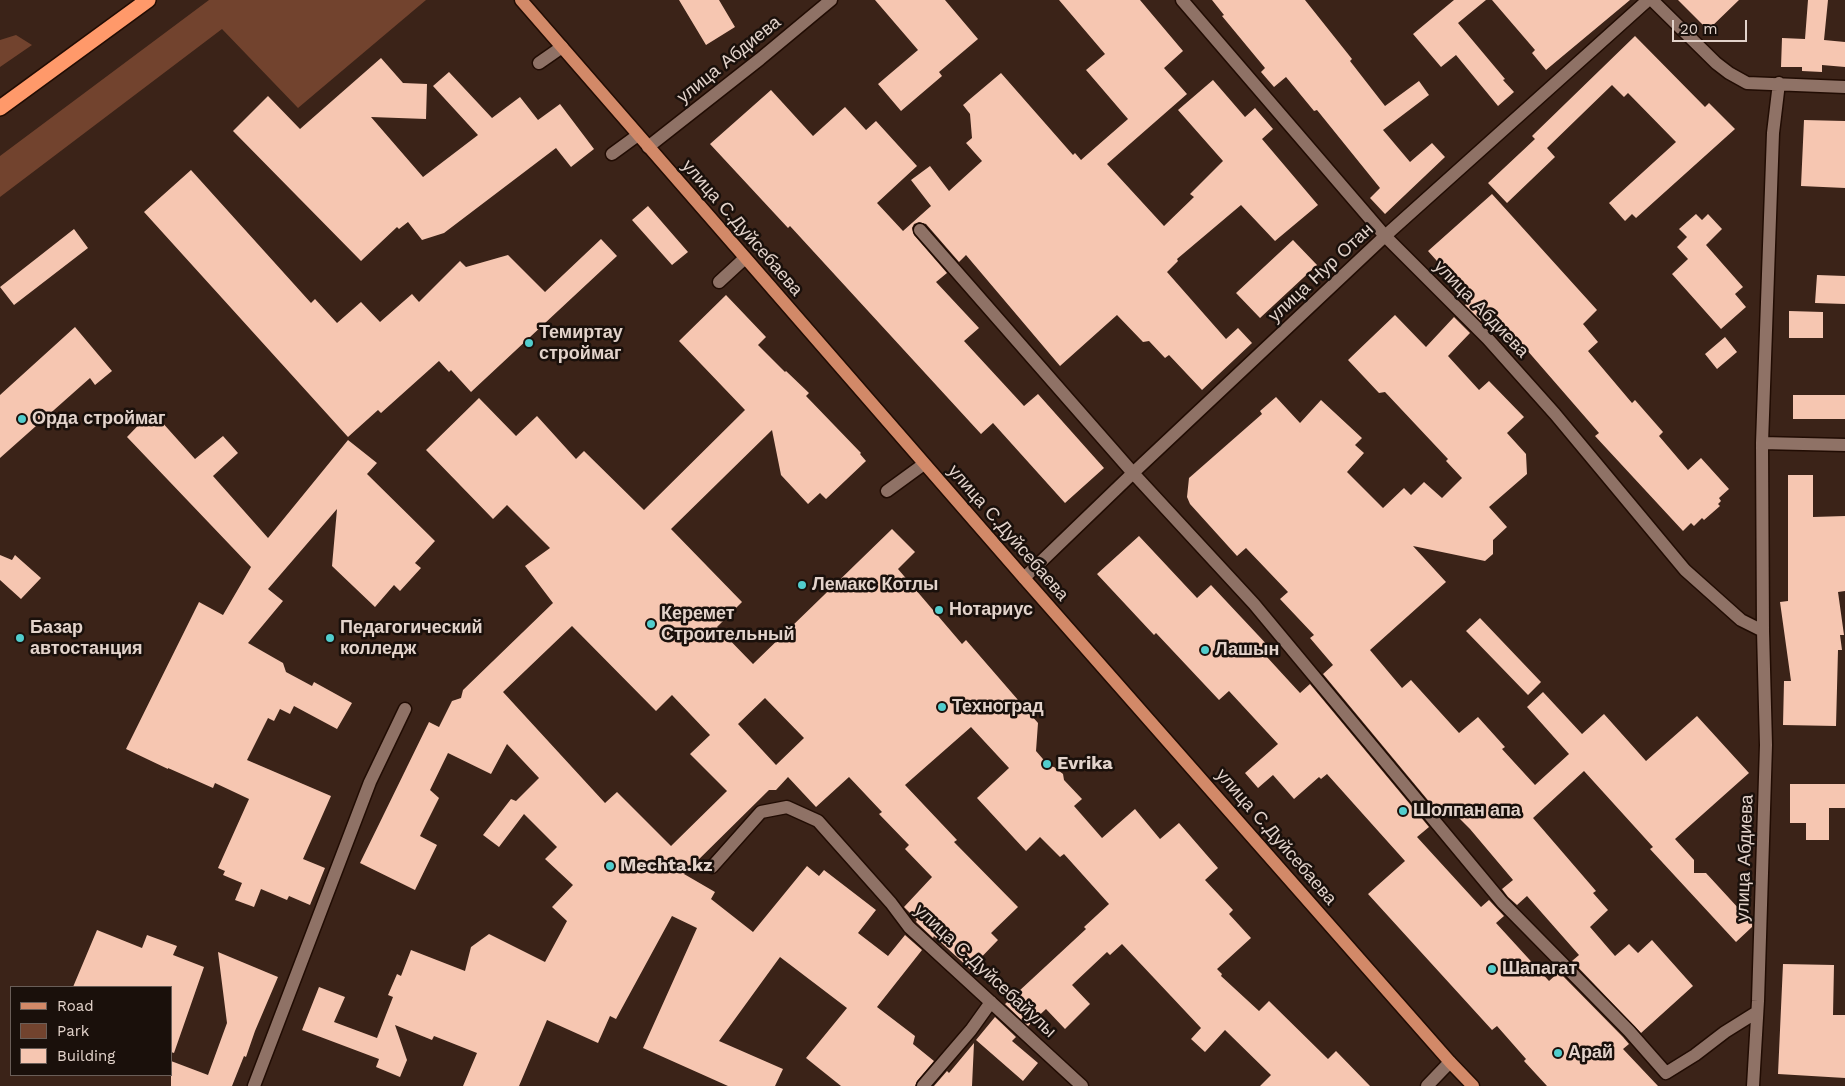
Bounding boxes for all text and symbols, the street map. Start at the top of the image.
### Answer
scale bar [1675,10,1750,42]
street label: улица Абдиева [673,12,785,108]
text: 20 m [1680,20,1718,38]
street label: улица С.Дуйсебаева [677,156,807,300]
street label: улица Нур Отан [1264,219,1378,327]
street label: улица Абдиева [1429,256,1533,362]
place label: Темиртау строймаг [539,322,623,364]
marker: Темиртау строймаг [523,337,535,349]
place label: Орда строймаг [32,408,166,430]
marker: Орда строймаг [16,413,28,425]
street label: улица С.Дуйсебаева [943,461,1073,605]
place label: Лемакс Котлы [812,574,938,596]
marker: Лемакс Котлы [796,579,808,591]
place label: Нотариус [949,599,1033,621]
place label: Керемет Строительный [661,603,795,646]
marker: Нотариус [933,604,945,616]
place label: Базар автостанция [30,617,143,660]
place label: Педагогический колледж [340,617,483,660]
marker: Керемет Строительный [645,618,657,630]
marker: Базар автостанция [14,632,26,644]
marker: Педагогический колледж [324,632,336,644]
place label: Лашын [1215,639,1279,661]
marker: Лашын [1199,644,1211,656]
place label: Техноград [952,696,1044,718]
marker: Техноград [936,701,948,713]
place label: Evrika [1057,753,1113,775]
marker: Evrika [1041,758,1053,770]
street label: улица С.Дуйсебаева [1211,765,1341,909]
street label: улица Абдиева [1732,794,1758,922]
place label: Шолпан апа [1413,800,1521,822]
marker: Шолпан апа [1397,805,1409,817]
place label: Mechta.kz [620,855,713,877]
marker: Mechta.kz [604,860,616,872]
street label: улица С.Дуйсебайулы [910,900,1060,1042]
place label: Шапагат [1502,958,1577,980]
marker: Шапагат [1486,963,1498,975]
legend [10,986,172,1076]
text: Road [57,997,94,1015]
text: Park [57,1022,89,1040]
place label: Арай [1568,1042,1613,1064]
text: Building [57,1047,115,1065]
marker: Арай [1552,1047,1564,1059]

